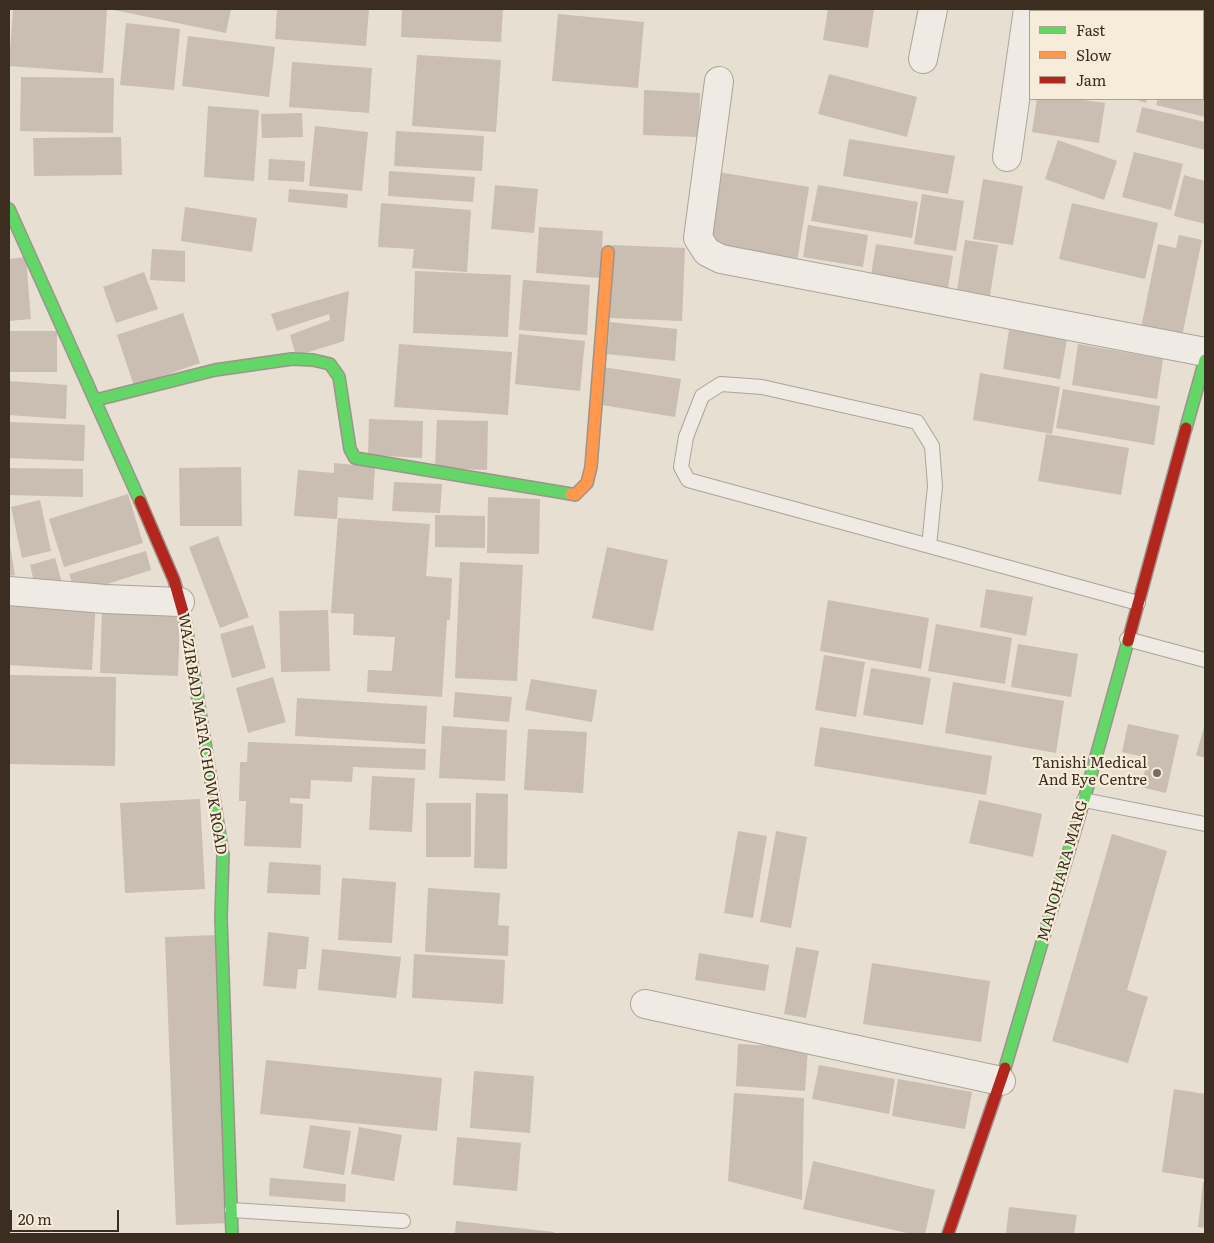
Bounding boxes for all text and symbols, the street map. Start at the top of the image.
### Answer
legend [1029,10,1204,100]
text: Fast [1076,18,1105,41]
text: Slow [1076,43,1111,66]
text: Jam [1076,68,1106,91]
street label: WAZIRBAD MATA CHOWK ROAD [174,612,230,856]
place label: Tanishi Medical And Eye Centre [1032,755,1147,790]
marker: Tanishi Medical And Eye Centre [1151,767,1163,779]
street label: MANOHARA MARG [1034,798,1092,944]
scale bar [12,1200,121,1232]
text: 20 m [18,1207,52,1230]

